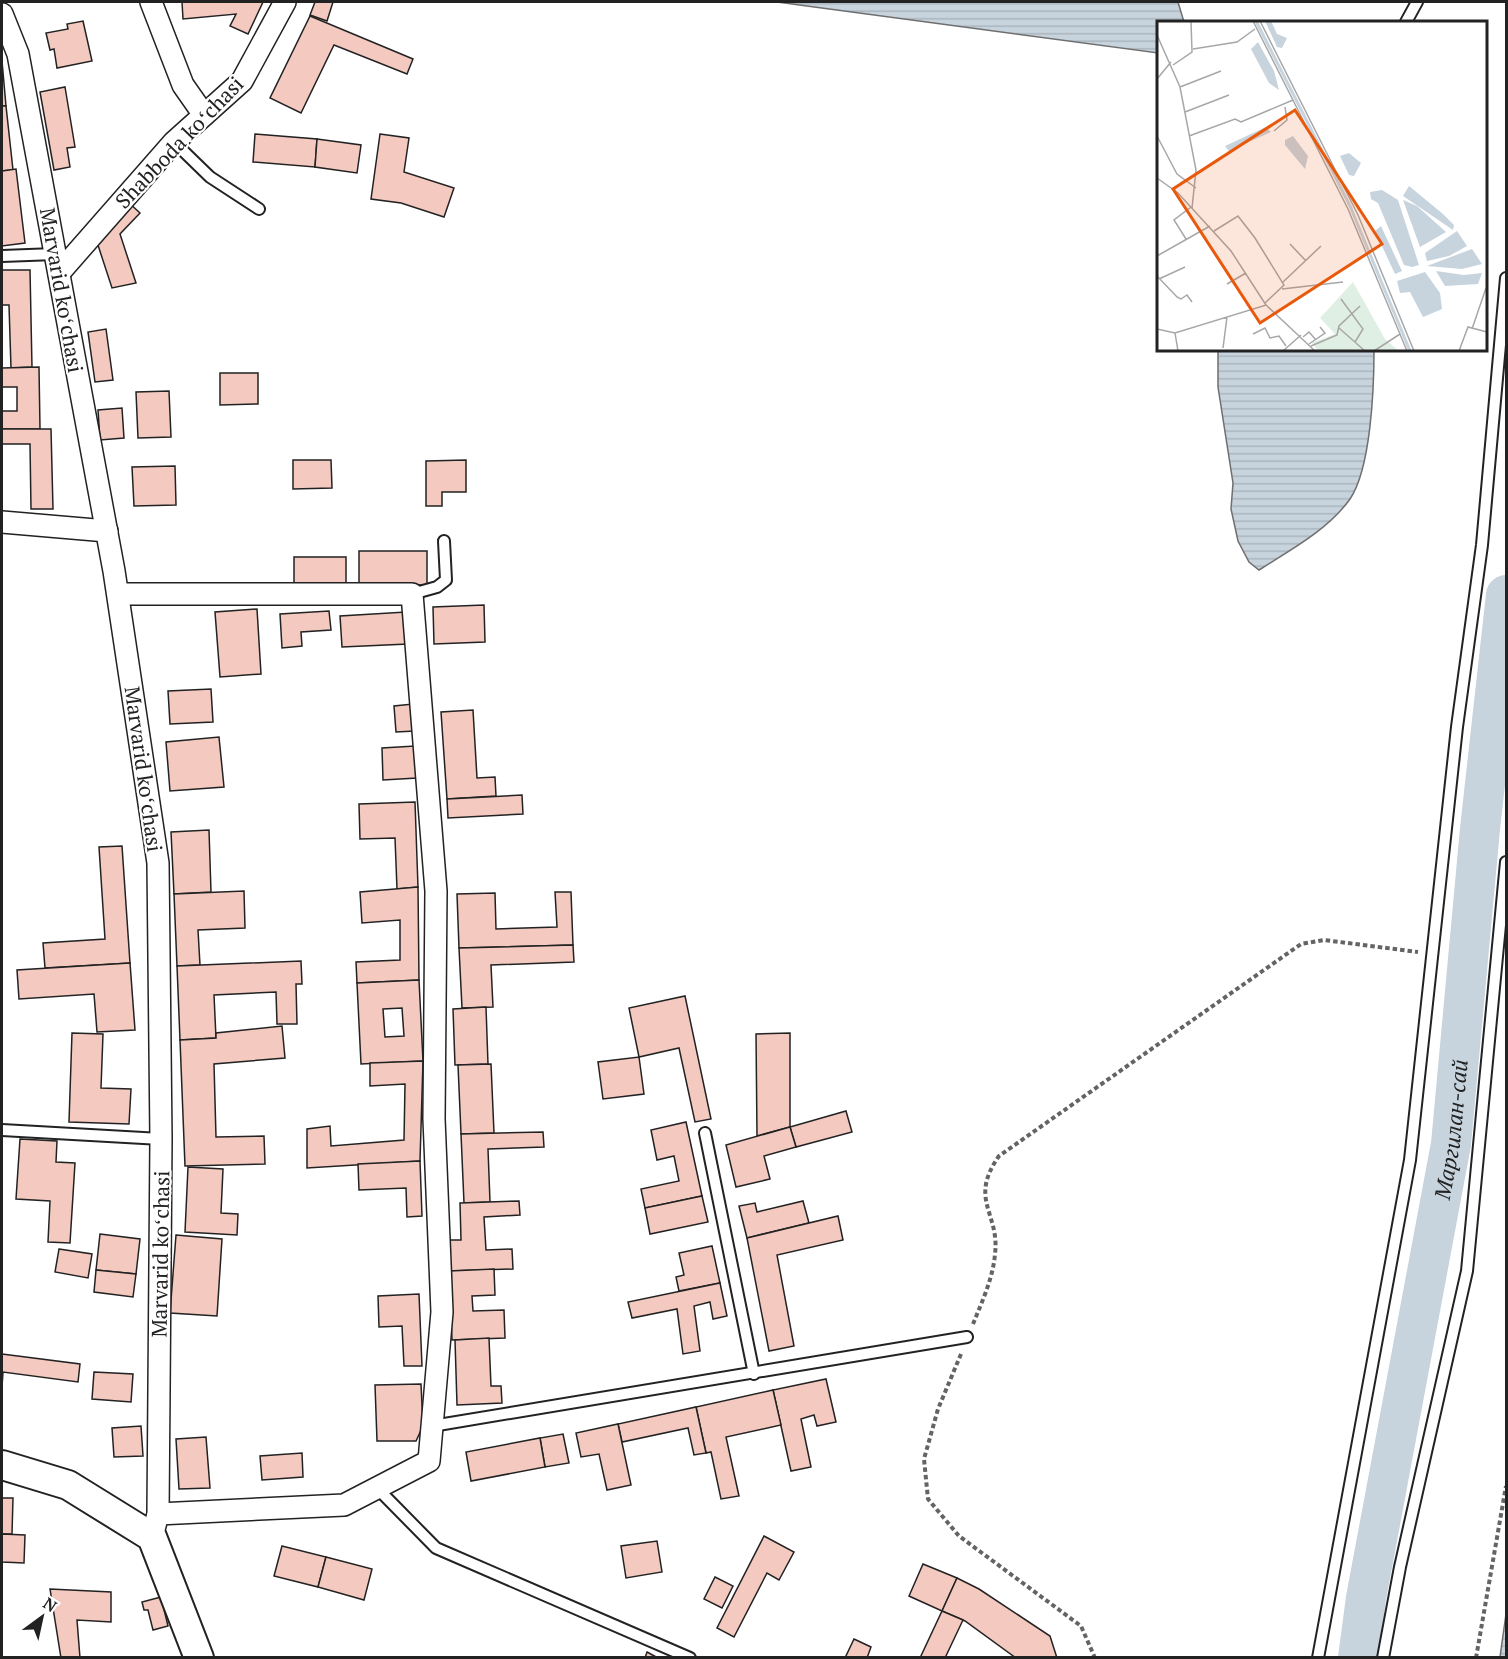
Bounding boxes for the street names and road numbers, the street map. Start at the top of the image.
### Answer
street label: Shabboda koʻchasi [109,70,249,214]
street label: Marvarid koʻchasi [34,205,90,375]
street label: Marvarid koʻchasi [119,684,169,854]
street label: Marvarid koʻchasi [145,1170,175,1338]

